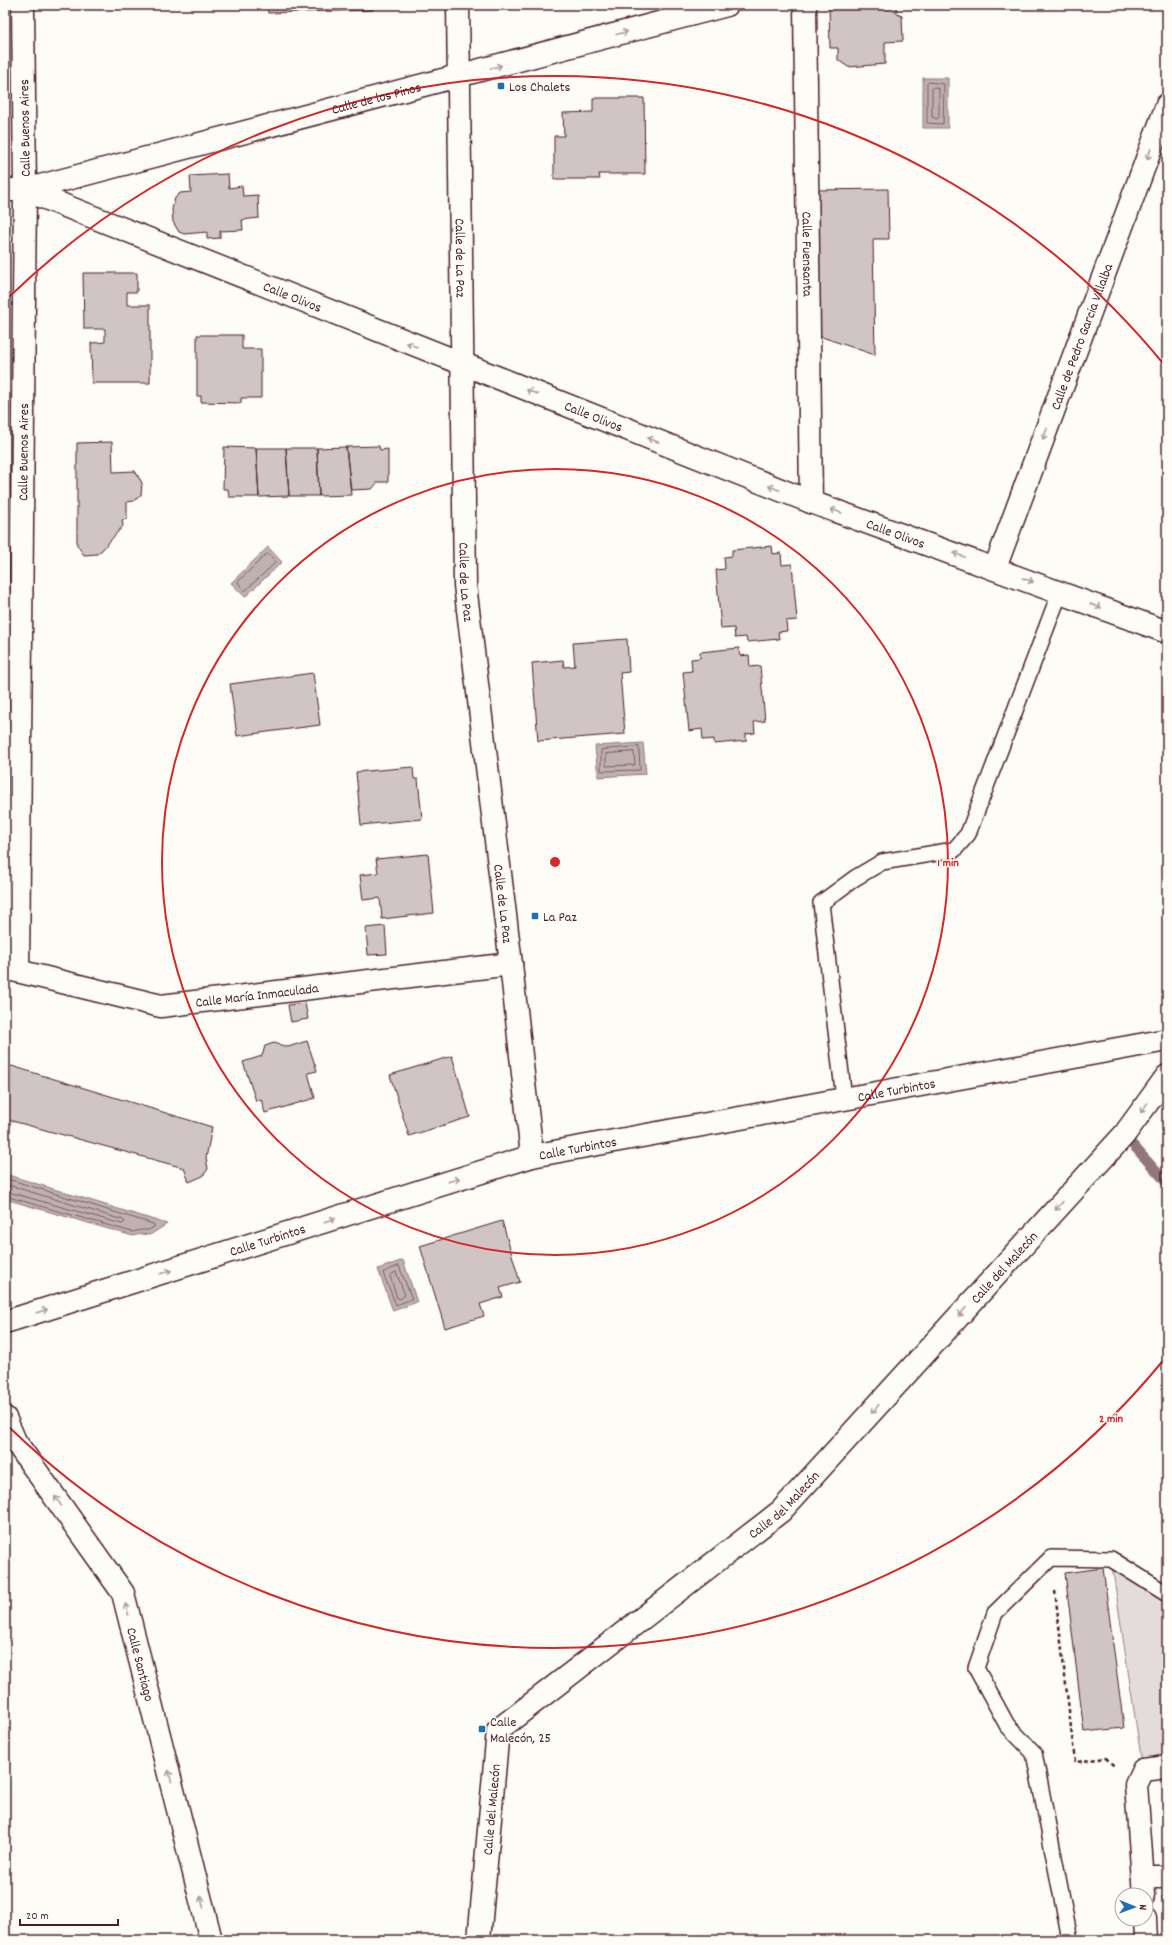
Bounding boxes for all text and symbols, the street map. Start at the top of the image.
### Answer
one-way arrow [615,29,628,36]
one-way arrow [489,62,502,70]
street label: Calle de los Pinos [330,78,424,121]
place label: Los Chalets [509,78,571,98]
street label: Calle Buenos Aires [15,79,37,177]
marker: Los Chalets [496,81,506,91]
one-way arrow [1144,148,1152,160]
street label: Calle Fuensanta [795,211,817,297]
street label: Calle de La Paz [449,218,470,298]
street label: Calle de Pedro Garcia Villalba [1047,261,1119,413]
street label: Calle Olivos [260,277,324,319]
one-way arrow [406,340,418,348]
one-way arrow [527,388,539,396]
street label: Calle Olivos [561,397,625,438]
street label: Calle Buenos Aires [14,403,35,501]
one-way arrow [1041,427,1049,439]
one-way arrow [648,436,660,444]
one-way arrow [769,483,781,491]
one-way arrow [831,507,843,515]
street label: Calle Olivos [863,515,928,555]
street label: Calle de La Paz [452,542,477,623]
one-way arrow [952,551,965,558]
one-way arrow [1021,577,1033,585]
one-way arrow [1090,602,1102,610]
centre of rings [548,855,562,869]
text: 1 min [937,855,959,872]
street label: Calle de La Paz [487,863,516,945]
place label: La Paz [543,908,577,928]
marker: La Paz [530,911,540,921]
street label: Calle María Inmaculada [194,979,320,1014]
street label: Calle Turbintos [856,1074,937,1108]
one-way arrow [1140,1102,1148,1113]
street label: Calle Turbintos [537,1133,619,1167]
one-way arrow [448,1176,460,1184]
one-way arrow [1055,1201,1064,1211]
one-way arrow [323,1216,336,1223]
street label: Calle Turbintos [227,1220,309,1263]
street label: Calle del Malecón [967,1228,1043,1309]
one-way arrow [160,1267,172,1275]
one-way arrow [36,1307,49,1314]
one-way arrow [958,1307,967,1318]
one-way arrow [870,1403,879,1414]
text: 2 min [1099,1411,1123,1428]
street label: Calle del Malecón [745,1467,825,1545]
one-way arrow [54,1496,62,1507]
one-way arrow [123,1603,131,1616]
street label: Calle Santiago [120,1626,158,1704]
place label: Calle Malecón, 25 [490,1713,551,1749]
marker: Calle Malecón, 25 [477,1724,487,1734]
street label: Calle del Malecón [479,1763,507,1856]
one-way arrow [165,1770,173,1783]
north arrow [1114,1887,1154,1927]
one-way arrow [197,1896,205,1909]
scale bar [20,1901,118,1927]
text: N [1134,1904,1150,1911]
text: 20 m [26,1908,49,1925]

